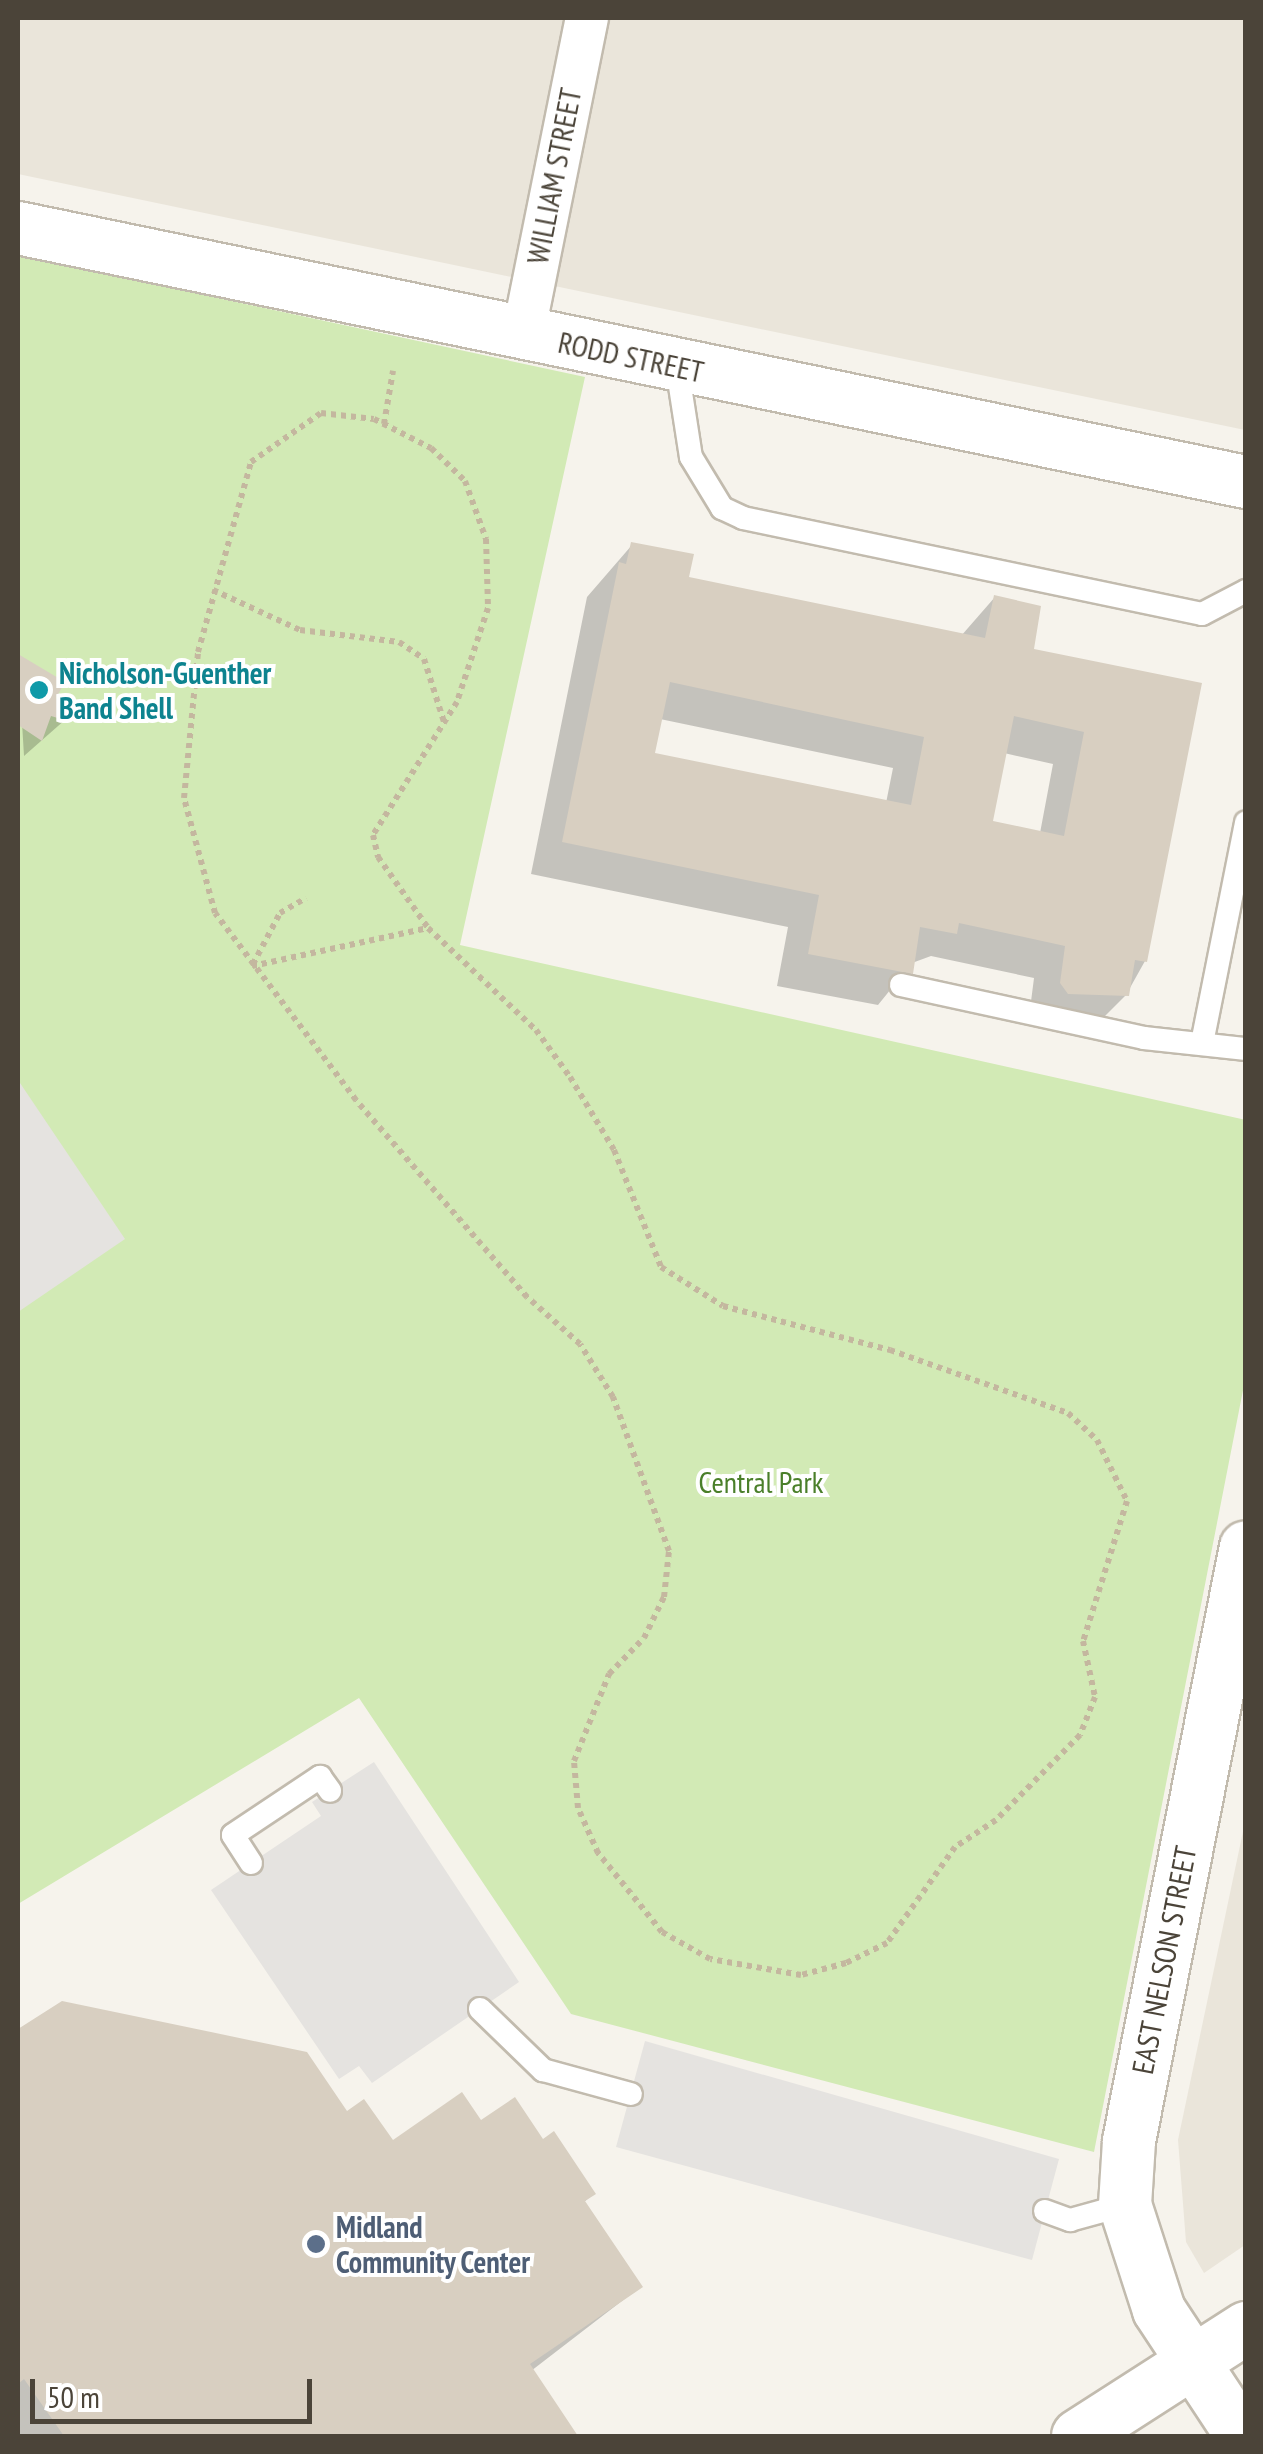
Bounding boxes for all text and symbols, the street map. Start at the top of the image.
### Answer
street label: WILLIAM STREET [519,85,589,267]
street label: RODD STREET [555,324,707,390]
place label: Nicholson-Guenther Band Shell [59,655,271,726]
marker: Nicholson-Guenther Band Shell [28,679,50,701]
park label: Central Park [699,1464,823,1500]
street label: EAST NELSON STREET [1124,1842,1204,2078]
place label: Midland Community Center [336,2209,531,2280]
marker: Midland Community Center [305,2233,327,2255]
scale bar [35,2359,318,2421]
text: 50 m [47,2377,100,2416]

